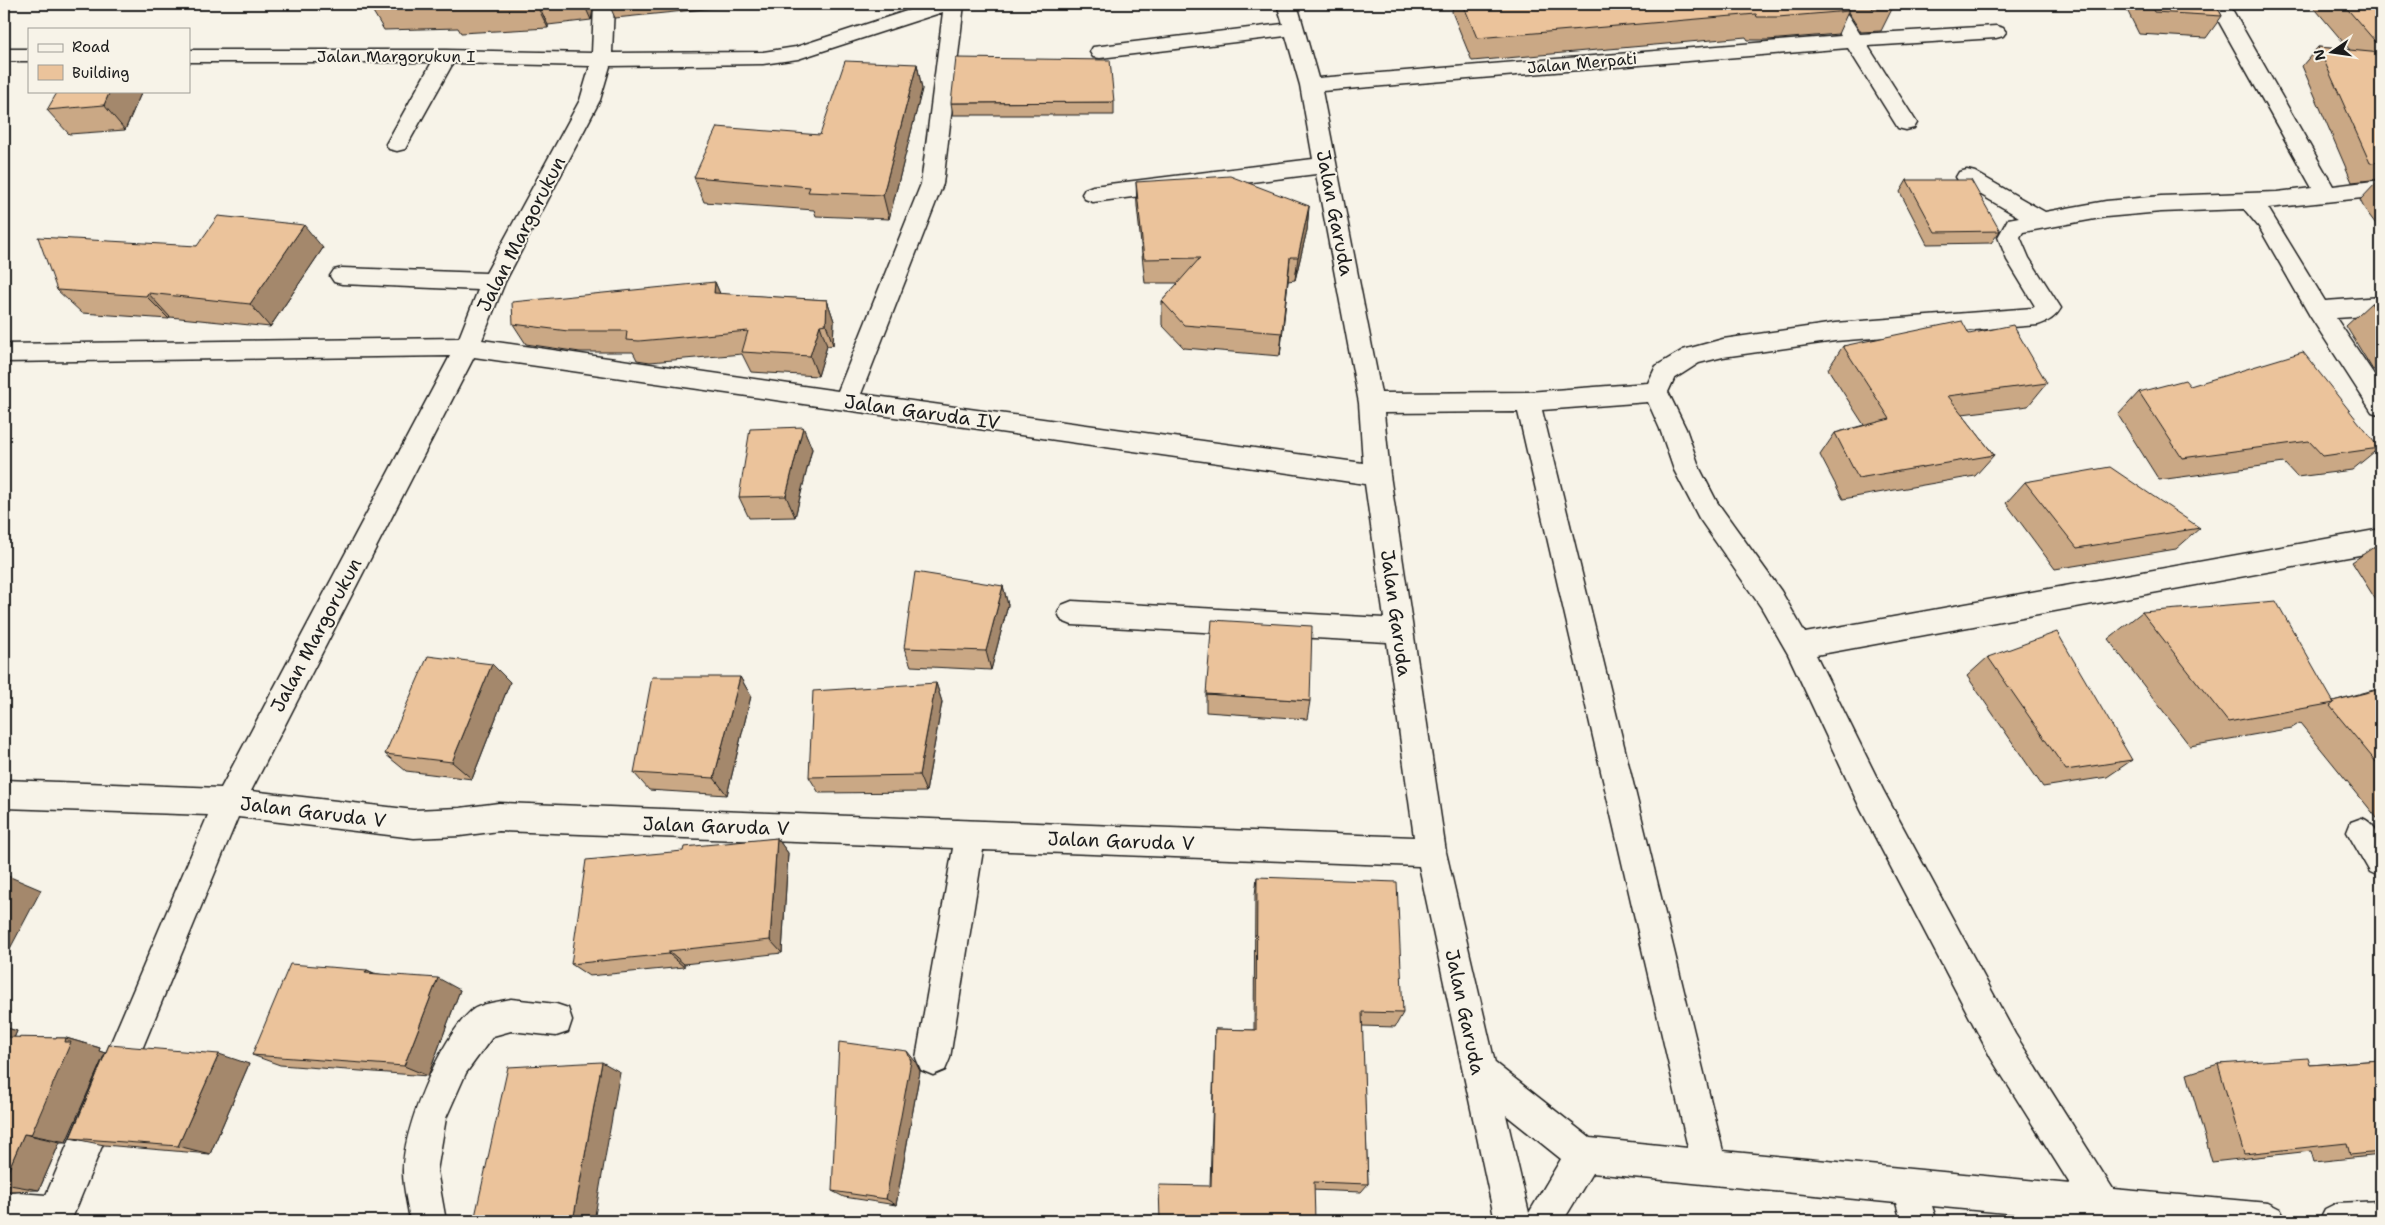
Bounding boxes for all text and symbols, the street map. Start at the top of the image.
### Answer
legend [28,28,190,92]
north arrow [2308,28,2358,78]
text: Road [72,37,110,57]
street label: Jalan Margorukun I [317,46,475,67]
text: N [2309,47,2329,62]
street label: Jalan Merpati [1526,48,1638,78]
text: Building [72,63,129,83]
street label: Jalan Garuda [1311,148,1359,278]
street label: Jalan Margorukun [471,152,571,316]
street label: Jalan Garuda IV [842,389,1002,435]
street label: Jalan Garuda [1375,548,1417,678]
street label: Jalan Margorukun [265,553,367,717]
street label: Jalan Garuda V [239,791,388,833]
street label: Jalan Garuda V [642,811,790,841]
street label: Jalan Garuda V [1047,826,1195,856]
street label: Jalan Garuda [1440,947,1491,1077]

